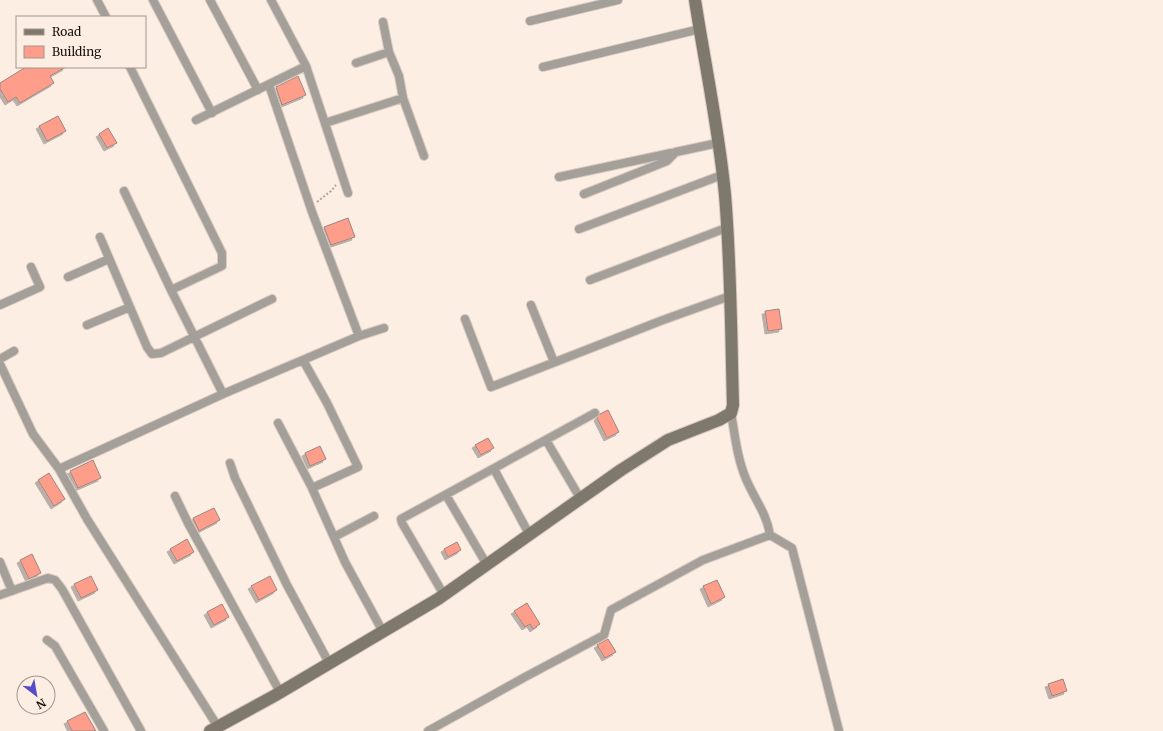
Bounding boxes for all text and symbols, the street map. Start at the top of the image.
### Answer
legend [16,16,146,68]
text: Road [52,24,81,39]
text: Building [52,44,102,59]
north arrow [16,675,56,715]
text: N [34,695,48,712]

